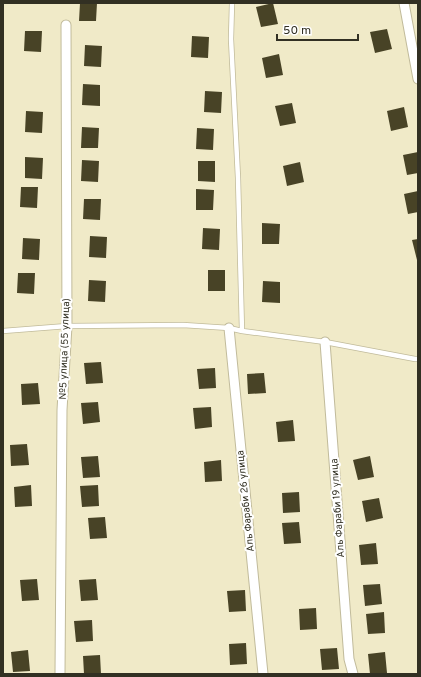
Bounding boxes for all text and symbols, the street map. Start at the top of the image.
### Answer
scale bar [277,16,358,42]
text: 50 m [283,23,311,39]
street label: №5 улица (55 улица) [57,298,73,400]
street label: Аль Фараби 26 улица [234,450,258,552]
street label: Аль Фараби 19 улица [328,458,348,558]

